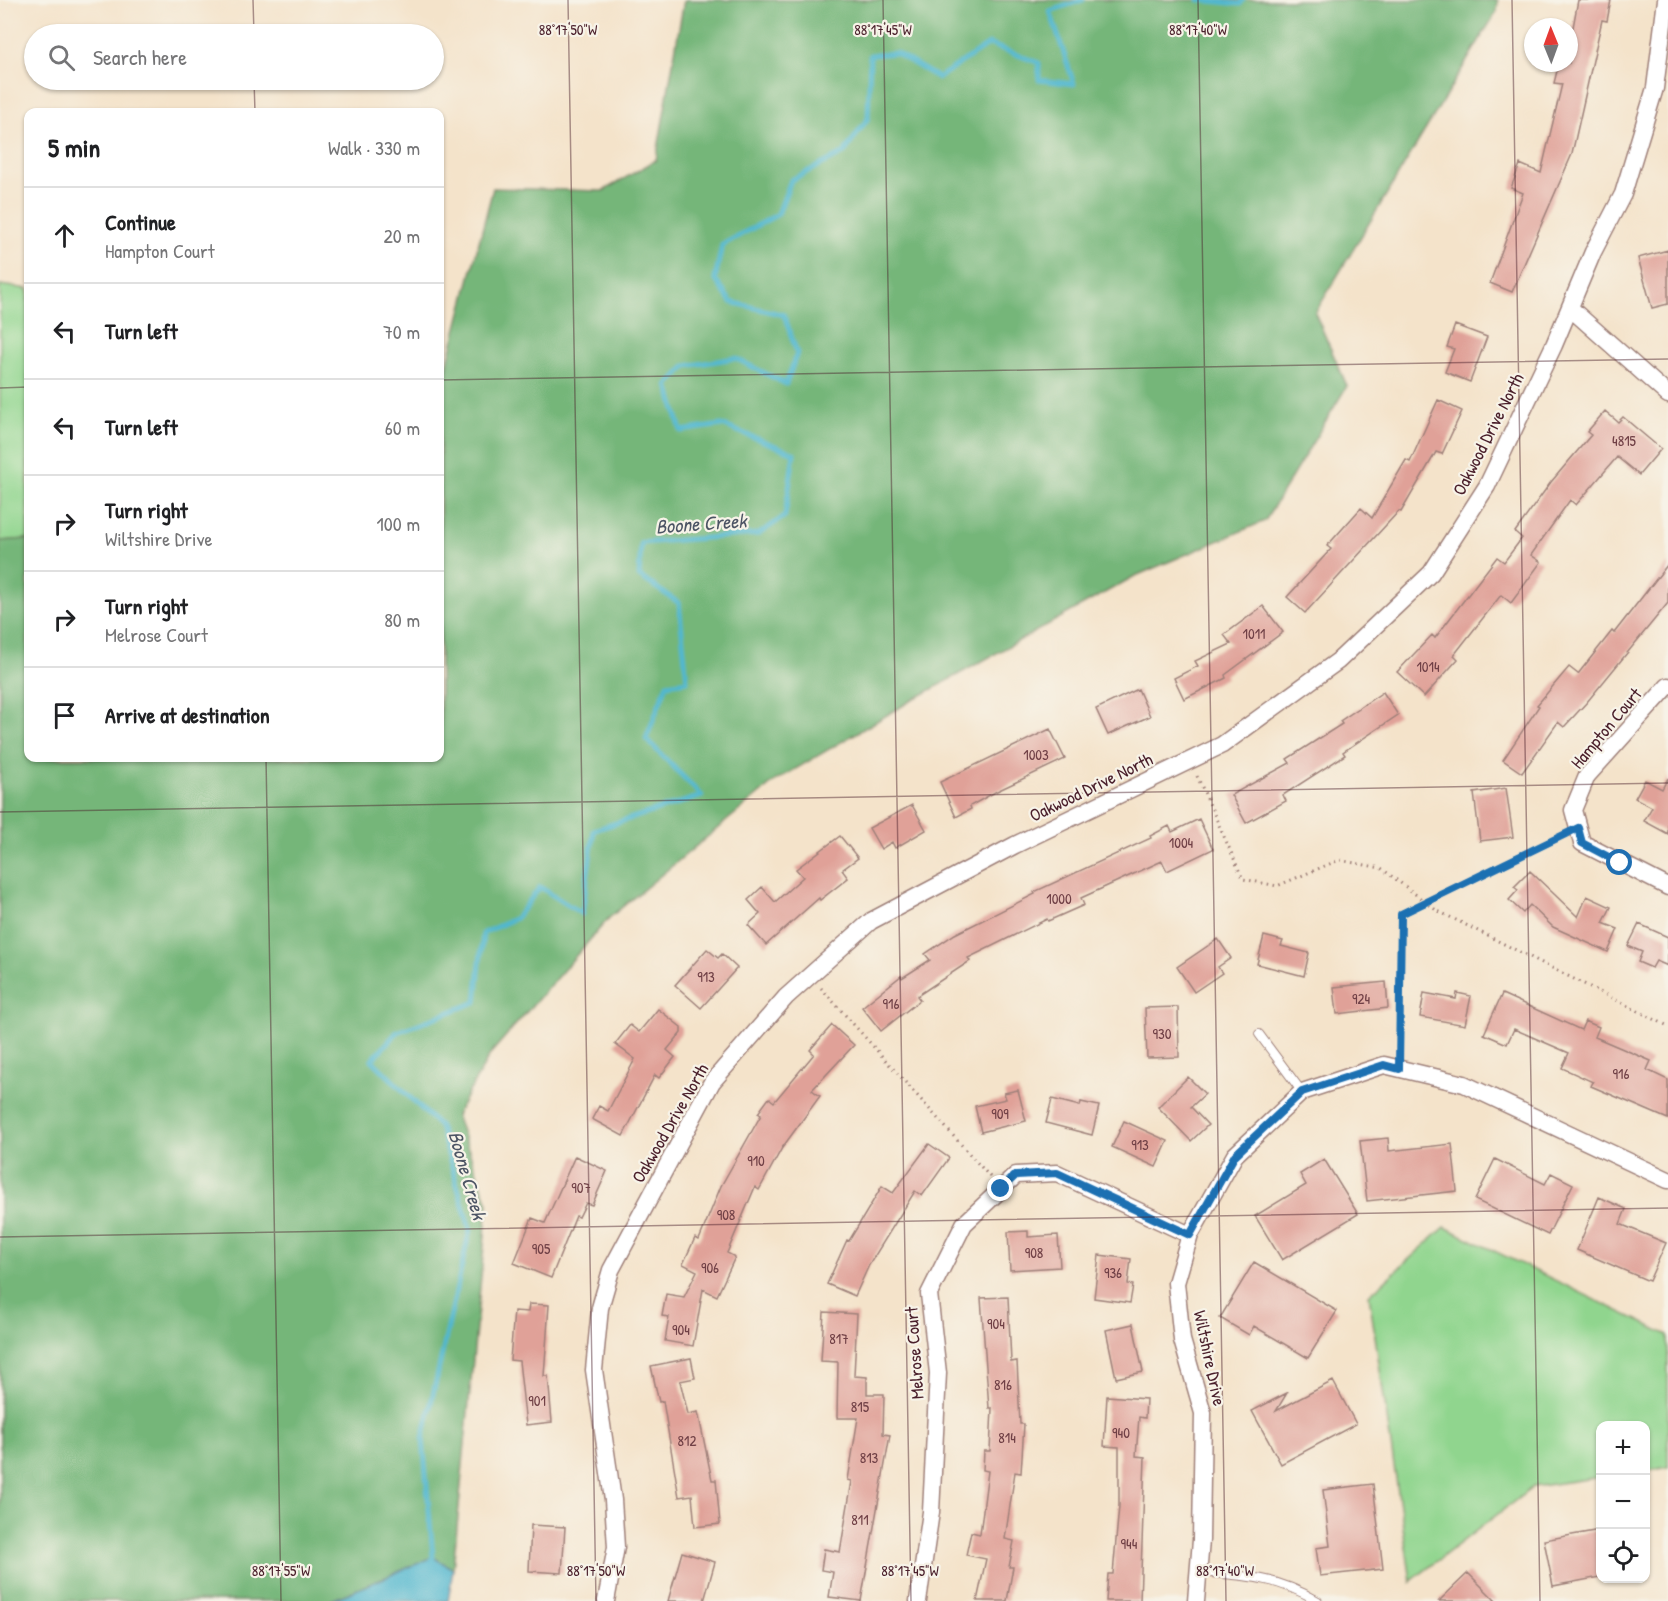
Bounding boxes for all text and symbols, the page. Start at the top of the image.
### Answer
north arrow [1524,18,1578,72]
text: 88°17'50"W [539,19,598,40]
text: 88°17'45"W [854,19,913,40]
text: 88°17'40"W [1169,19,1228,40]
search box [24,24,444,90]
icon: search [45,41,78,74]
text: Search here [93,42,187,72]
text: 5 min [48,130,100,165]
text: Walk · 330 m [328,134,420,161]
text: Continue [105,207,176,237]
icon: ahead [48,219,81,252]
text: 20 m [383,222,420,249]
text: Hampton Court [105,237,215,264]
icon: left [48,315,81,348]
text: Turn left [105,316,178,346]
text: 70 m [383,318,420,345]
street label: Oakwood Drive North [1446,368,1530,499]
icon: left [48,411,81,444]
text: Turn left [105,412,178,442]
text: 60 m [385,414,420,441]
house number: 4815 [1612,430,1637,451]
text: Turn right [105,495,188,525]
water label: Boone Creek [655,506,749,540]
icon: right [48,507,81,540]
text: 100 m [377,510,420,537]
text: Wiltshire Drive [105,525,212,552]
text: Turn right [105,591,188,621]
icon: right [48,603,81,636]
text: 80 m [384,606,420,633]
text: Melrose Court [105,621,208,648]
house number: 1011 [1242,623,1266,644]
house number: 1014 [1416,656,1440,677]
street label: Hampton Court [1565,682,1648,774]
icon: arrive [48,699,81,732]
text: Arrive at destination [105,700,270,730]
house number: 1003 [1023,744,1049,765]
street label: Oakwood Drive North [1025,746,1157,828]
house number: 1004 [1169,832,1194,853]
route start [1606,849,1632,875]
house number: 1000 [1046,888,1072,909]
house number: 913 [697,966,715,987]
house number: 924 [1352,988,1370,1009]
house number: 916 [883,993,899,1014]
house number: 930 [1153,1023,1172,1044]
street label: Oakwood Drive North [626,1058,715,1187]
house number: 916 [1613,1063,1629,1084]
house number: 909 [991,1103,1009,1124]
water label: Boone Creek [443,1128,494,1224]
house number: 913 [1131,1134,1149,1155]
house number: 910 [747,1150,765,1171]
route end [987,1175,1013,1201]
house number: 907 [571,1177,591,1198]
house number: 908 [717,1204,735,1225]
house number: 905 [532,1238,551,1259]
house number: 908 [1025,1242,1043,1263]
house number: 906 [701,1257,719,1278]
house number: 936 [1104,1262,1122,1283]
street label: Melrose Court [898,1305,930,1400]
street label: Wiltshire Drive [1188,1308,1232,1408]
house number: 904 [987,1313,1005,1334]
house number: 904 [672,1319,690,1340]
house number: 817 [829,1328,849,1349]
house number: 816 [994,1374,1012,1395]
house number: 901 [528,1390,546,1411]
house number: 815 [851,1396,870,1417]
map controls [1596,1421,1650,1583]
button: + [1596,1421,1650,1475]
house number: 940 [1112,1422,1130,1443]
house number: 814 [998,1427,1016,1448]
house number: 812 [678,1430,696,1451]
house number: 813 [860,1447,879,1468]
button: − [1596,1475,1650,1529]
house number: 811 [851,1509,869,1530]
button: locate [1596,1529,1650,1583]
house number: 944 [1121,1533,1138,1554]
text: 88°17'55"W [252,1560,311,1581]
text: 88°17'50"W [567,1560,626,1581]
text: 88°17'45"W [881,1560,940,1581]
text: 88°17'40"W [1196,1560,1255,1581]

